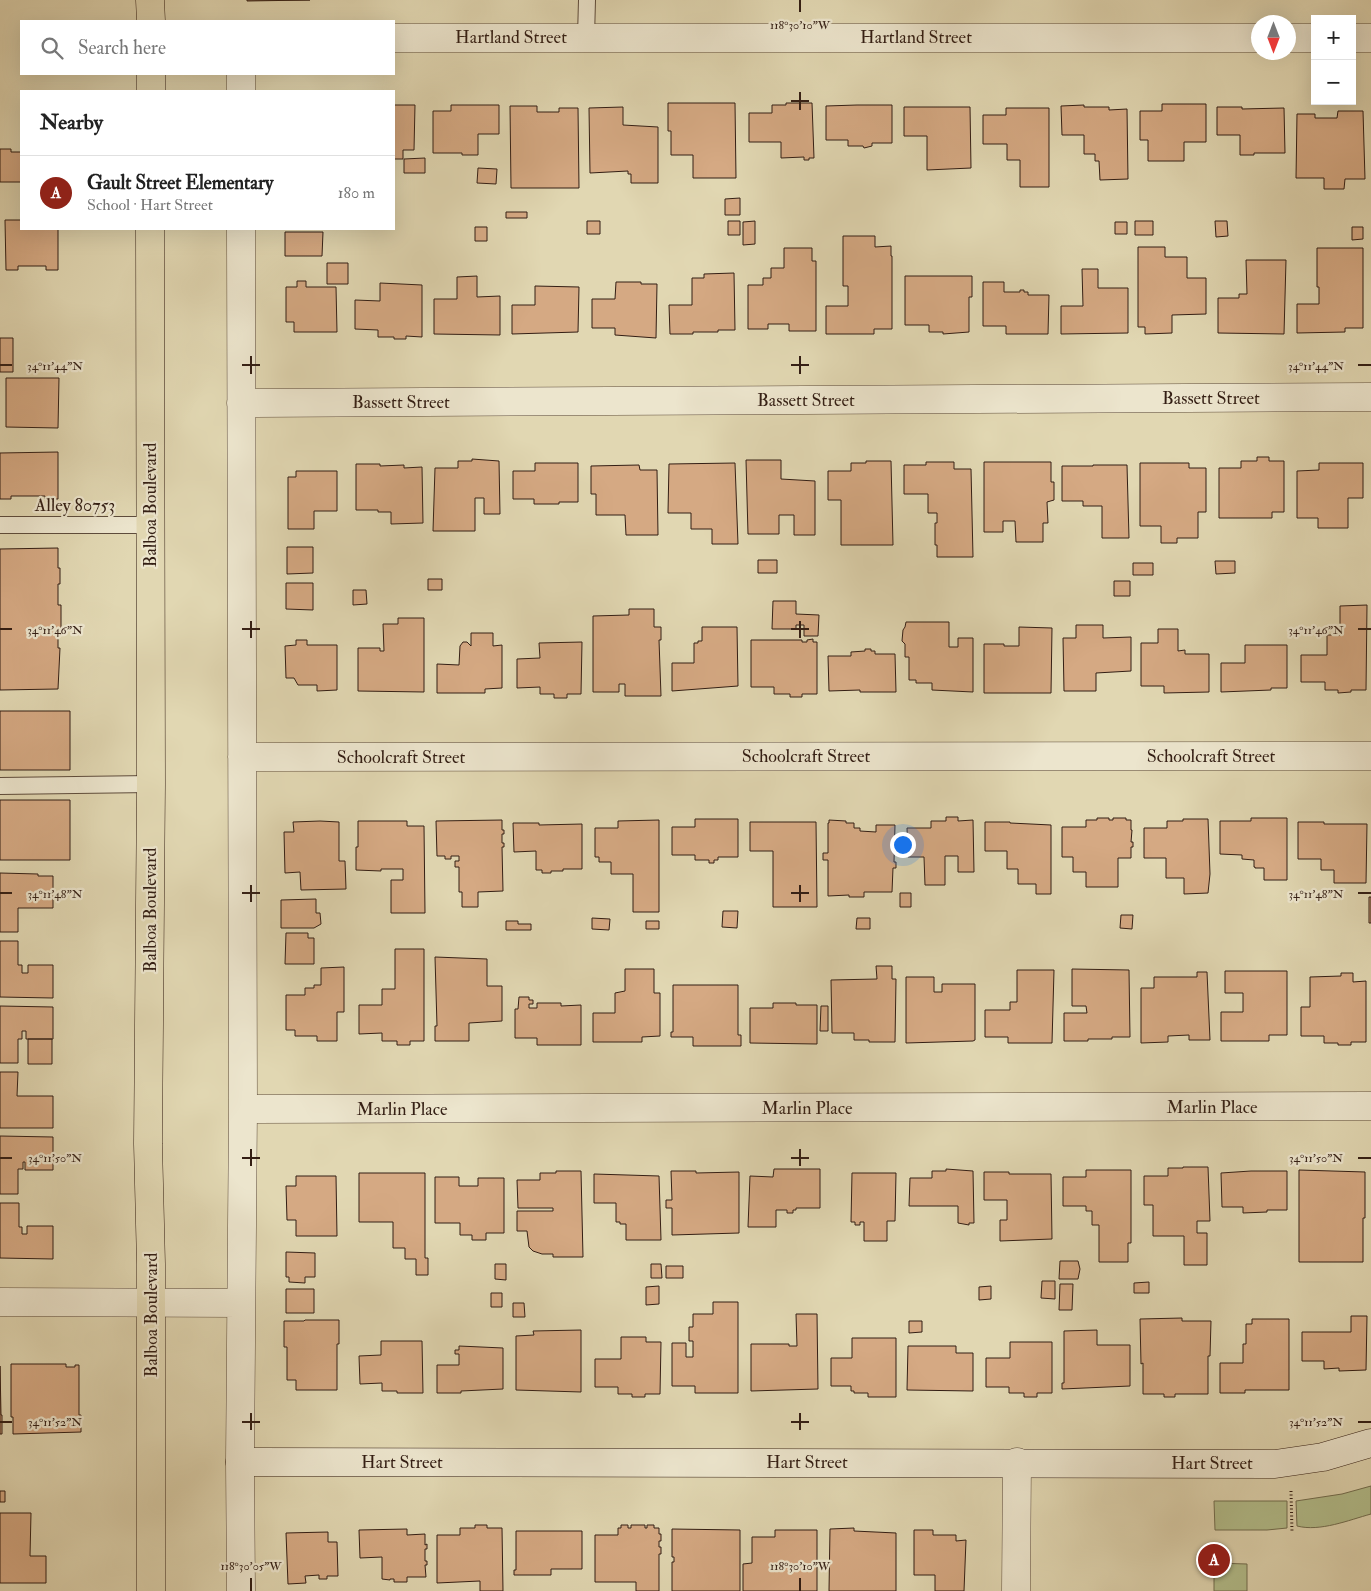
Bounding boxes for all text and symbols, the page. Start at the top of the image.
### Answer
north arrow [1251,15,1296,60]
map controls [1311,15,1356,105]
button: + [1311,15,1356,60]
text: 118°30'10"W [770,18,831,33]
search box [20,20,395,75]
street label: Hartland Street [455,26,567,49]
street label: Hartland Street [860,26,972,49]
icon: search [38,34,66,62]
text: Search here [78,36,166,60]
button: − [1311,60,1356,105]
text: Nearby [40,109,103,136]
text: Gault Street Elementary [87,171,273,195]
text: A [51,183,61,203]
text: 180 m [338,183,375,203]
text: School · Hart Street [87,195,213,215]
text: 34°11'44"N [27,359,83,374]
text: 34°11'44"N [1288,359,1344,374]
street label: Bassett Street [1162,387,1260,410]
street label: Bassett Street [757,389,855,412]
street label: Bassett Street [352,391,450,414]
street label: Balboa Boulevard [139,442,162,567]
street label: Alley 80753 [34,494,115,517]
text: 34°11'46"N [27,623,83,638]
text: 34°11'46"N [1288,623,1344,638]
street label: Schoolcraft Street [742,745,871,768]
street label: Schoolcraft Street [1147,745,1276,768]
street label: Schoolcraft Street [337,746,466,769]
your location [890,832,916,858]
street label: Balboa Boulevard [139,847,162,972]
text: 34°11'48"N [27,887,83,902]
text: 34°11'48"N [1288,887,1344,902]
street label: Marlin Place [1166,1096,1258,1119]
street label: Marlin Place [761,1097,853,1120]
street label: Marlin Place [356,1098,448,1121]
text: 34°11'50"N [28,1151,82,1166]
text: 34°11'50"N [1289,1151,1343,1166]
street label: Balboa Boulevard [140,1252,163,1377]
text: 34°11'52"N [28,1415,82,1430]
text: 34°11'52"N [1289,1415,1343,1430]
street label: Hart Street [361,1451,443,1474]
street label: Hart Street [766,1451,848,1474]
street label: Hart Street [1171,1452,1253,1475]
pin: A [1198,1541,1230,1579]
text: 118°30'05"W [220,1559,282,1574]
text: 118°30'10"W [770,1559,831,1574]

